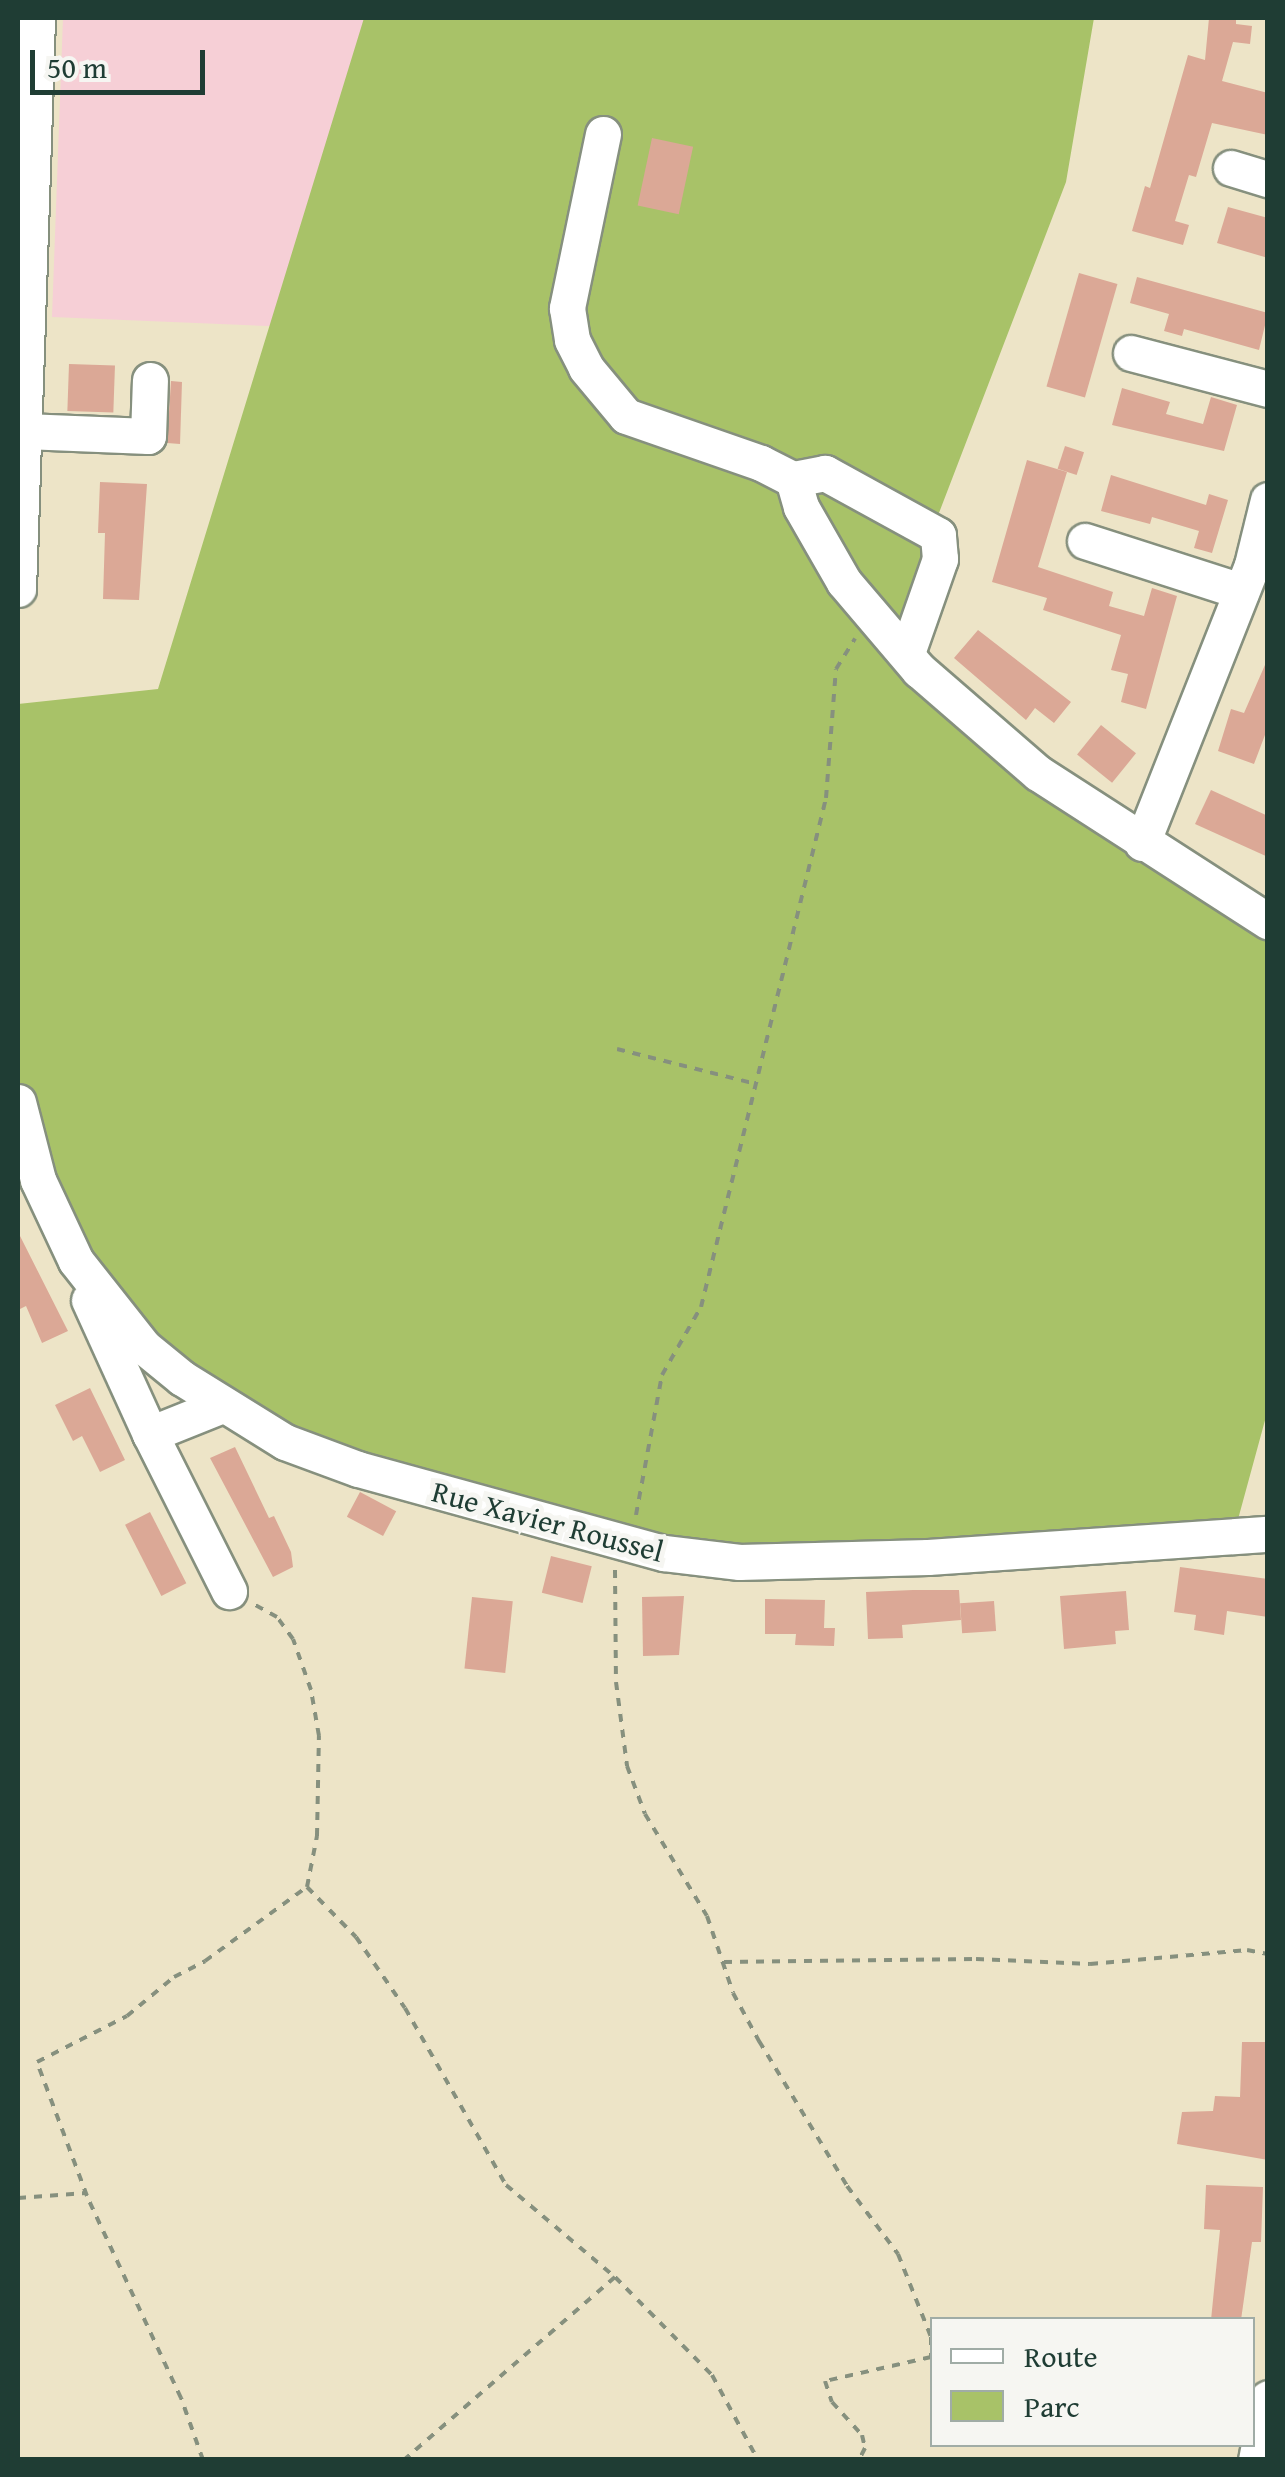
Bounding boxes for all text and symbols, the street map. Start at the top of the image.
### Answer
scale bar [35,30,210,92]
text: 50 m [47,45,107,89]
street label: Rue Xavier Roussel [428,1473,668,1569]
legend [930,2317,1255,2447]
text: Route [1024,2334,1097,2378]
text: Parc [1024,2384,1080,2428]

